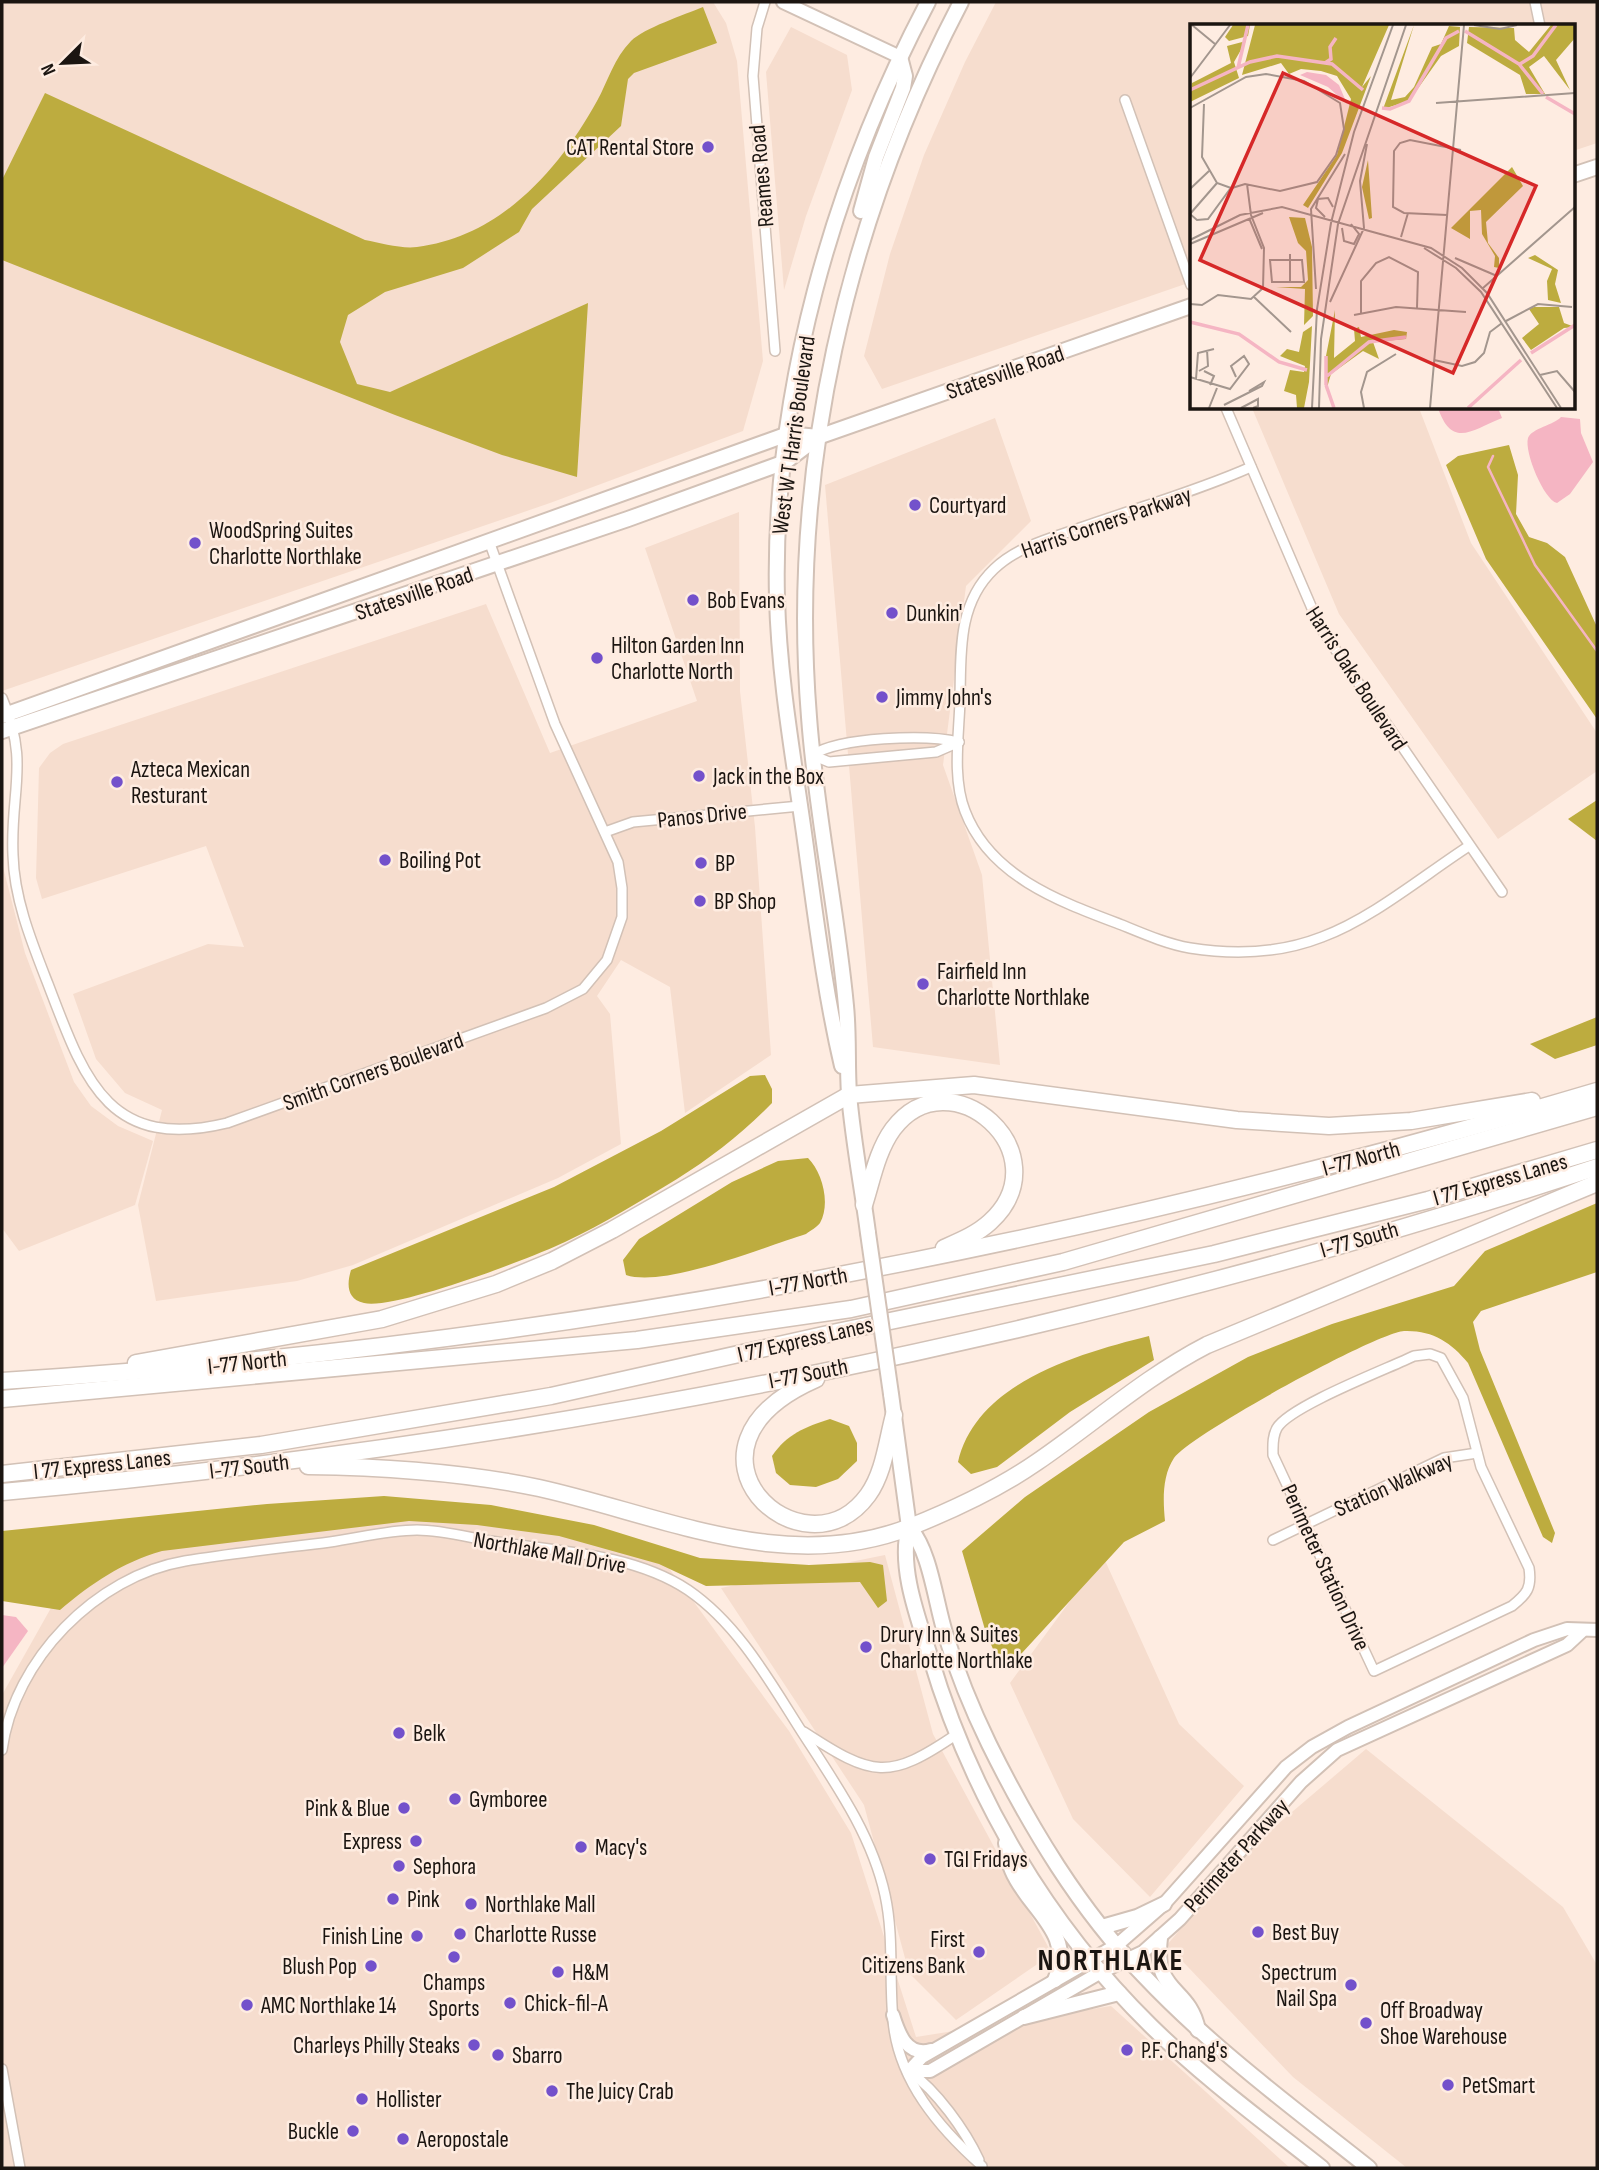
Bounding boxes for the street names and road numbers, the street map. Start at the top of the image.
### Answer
street label: Reames Road [744,124,780,228]
street label: West W T Harris Boulevard [766,334,822,536]
street label: Statesville Road [943,340,1068,406]
street label: Harris Corners Parkway [1018,481,1195,565]
street label: Statesville Road [352,561,477,627]
street label: Harris Oaks Boulevard [1299,601,1413,756]
street label: Panos Drive [656,797,748,835]
street label: Smith Corners Boulevard [279,1026,467,1118]
street label: I-77 North [1319,1135,1403,1183]
street label: I 77 Express Lanes [1430,1147,1571,1212]
street label: I-77 South [1317,1215,1402,1264]
street label: I-77 North [767,1261,850,1303]
street label: I 77 Express Lanes [735,1311,876,1369]
street label: I-77 North [206,1345,288,1381]
street label: I-77 South [766,1353,850,1395]
street label: I 77 Express Lanes [32,1444,172,1486]
street label: Station Walkway [1330,1446,1457,1523]
street label: I-77 South [208,1448,291,1486]
street label: Perimeter Station Drive [1274,1480,1376,1655]
street label: Northlake Mall Drive [471,1526,628,1580]
street label: Perimeter Parkway [1178,1793,1295,1919]

